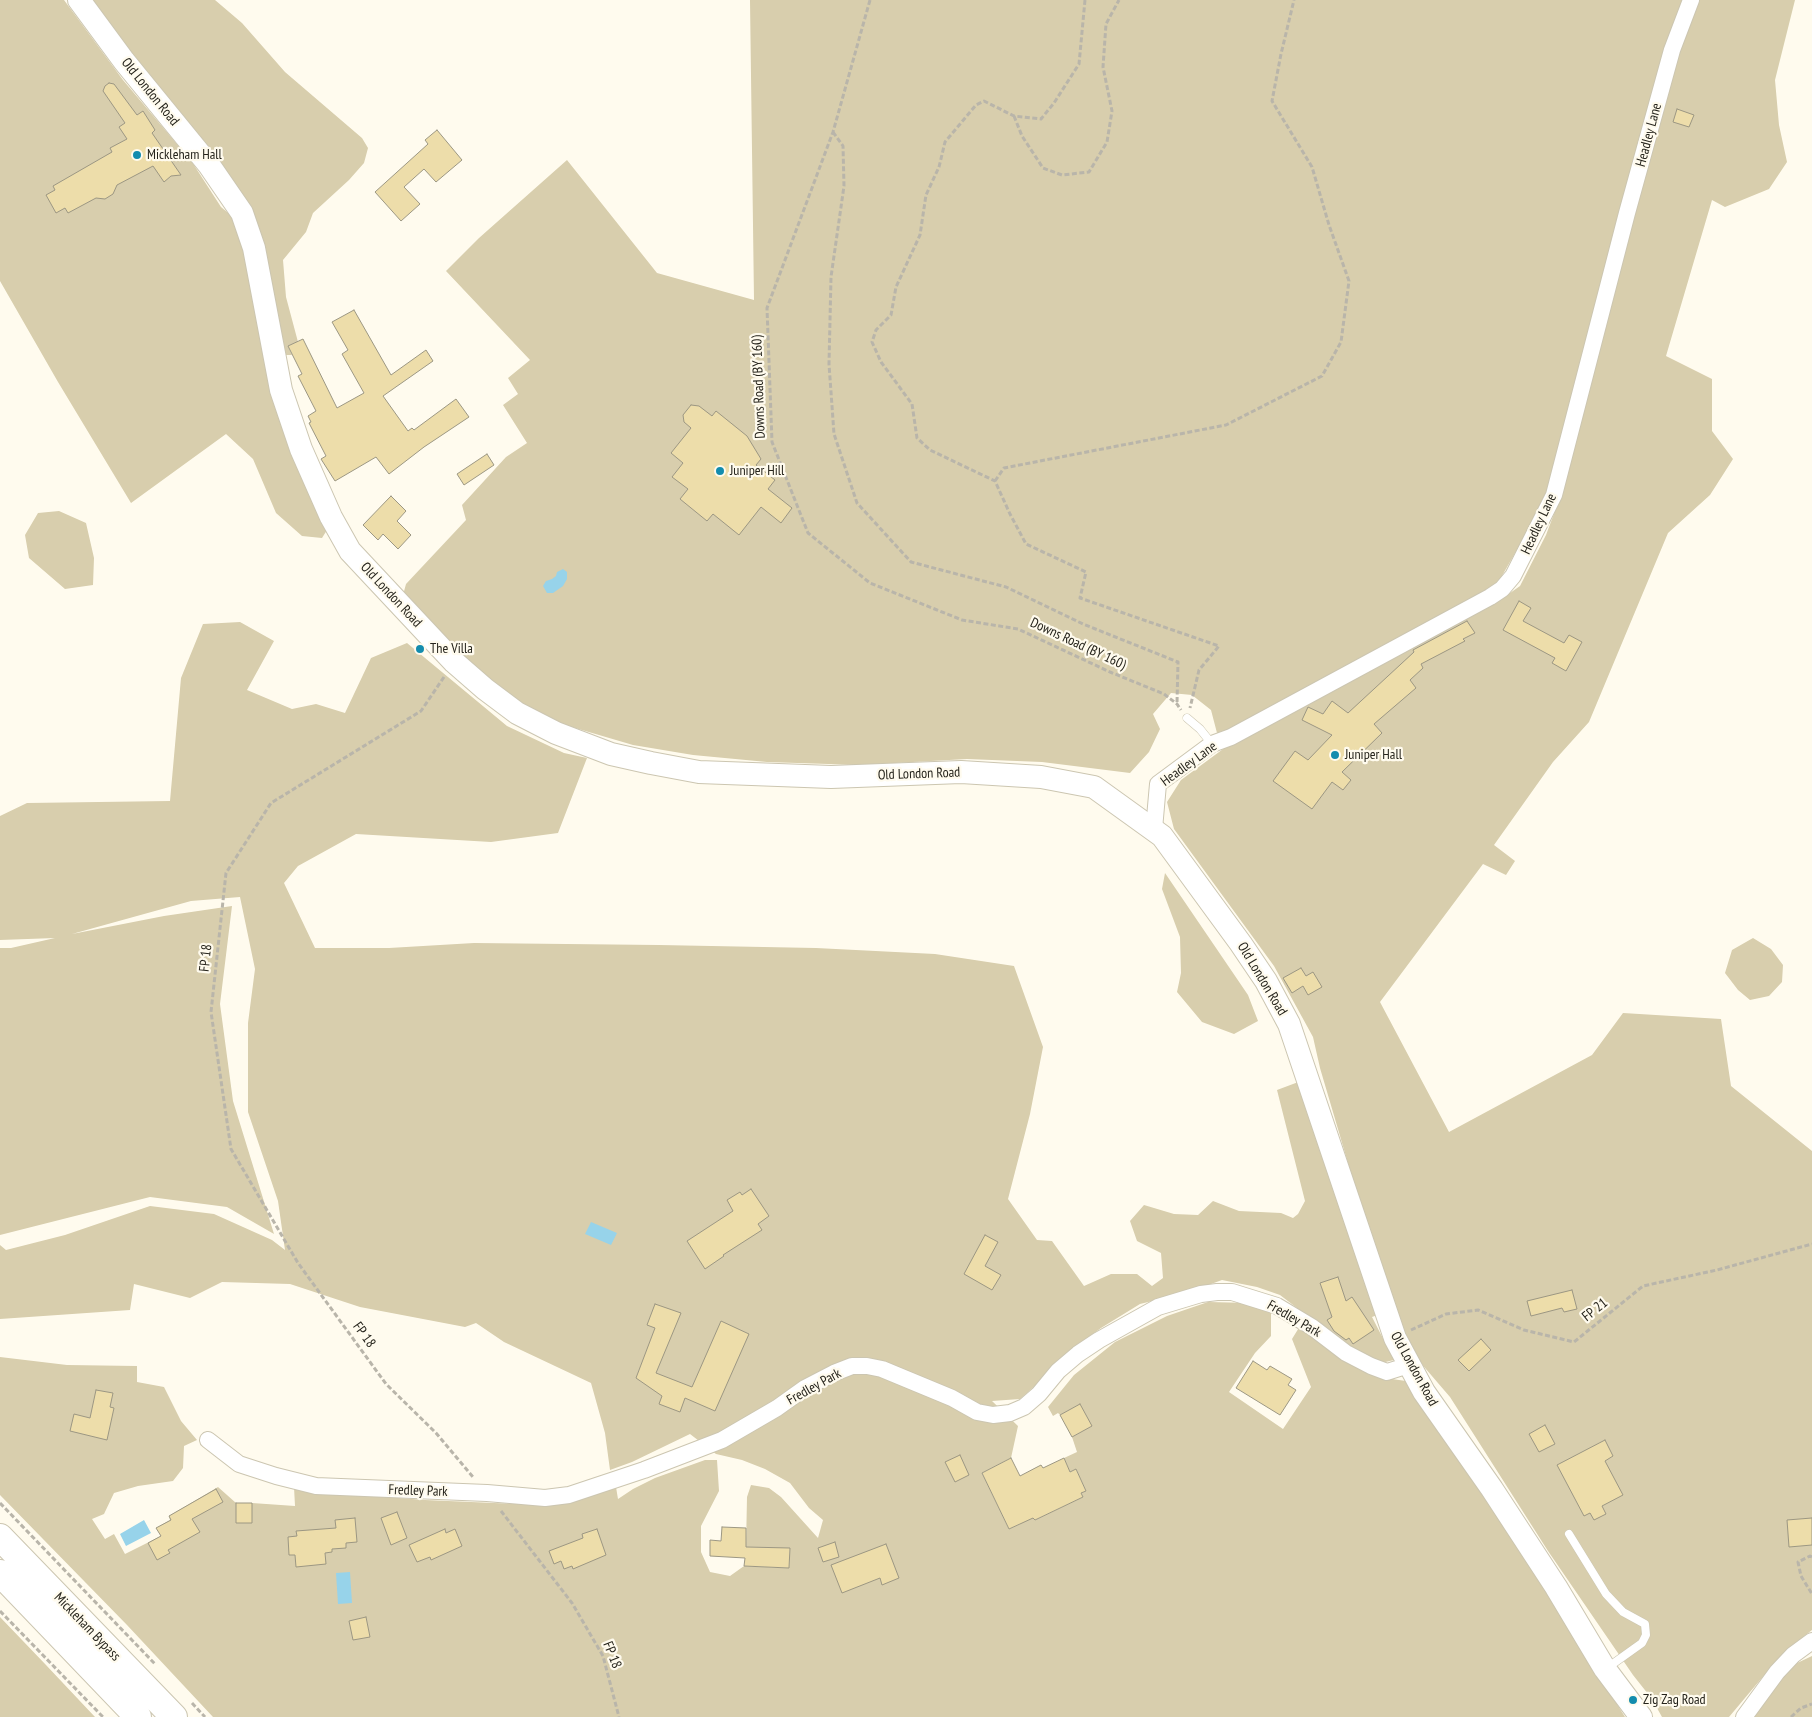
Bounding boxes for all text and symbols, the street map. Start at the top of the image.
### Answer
street label: Old London Road [118,55,182,129]
street label: Headley Lane [1632,101,1666,169]
place label: Mickleham Hall [147,147,222,163]
marker: Mickleham Hall [131,149,143,161]
street label: Downs Road (BY 160) [749,335,769,439]
place label: Juniper Hill [730,463,784,479]
marker: Juniper Hill [714,465,726,477]
street label: Headley Lane [1518,491,1560,557]
street label: Old London Road [357,559,425,631]
street label: Downs Road (BY 160) [1028,614,1128,674]
place label: The Villa [430,641,473,657]
marker: The Villa [414,643,426,655]
street label: Headley Lane [1158,738,1220,790]
place label: Juniper Hall [1345,747,1402,763]
marker: Juniper Hall [1329,749,1341,761]
street label: Old London Road [877,764,961,784]
street label: Old London Road [1234,939,1290,1019]
street label: FP 18 [196,943,216,973]
street label: FP 21 [1579,1295,1611,1325]
street label: Fredley Park [1264,1297,1324,1341]
street label: FP 18 [349,1319,379,1351]
street label: Old London Road [1387,1329,1441,1409]
street label: Fredley Park [784,1365,844,1409]
street label: Fredley Park [388,1482,448,1500]
street label: Mickleham Bypass [50,1589,124,1665]
street label: FP 18 [599,1639,625,1671]
place label: Zig Zag Road [1643,1692,1706,1708]
marker: Zig Zag Road [1627,1694,1639,1706]

